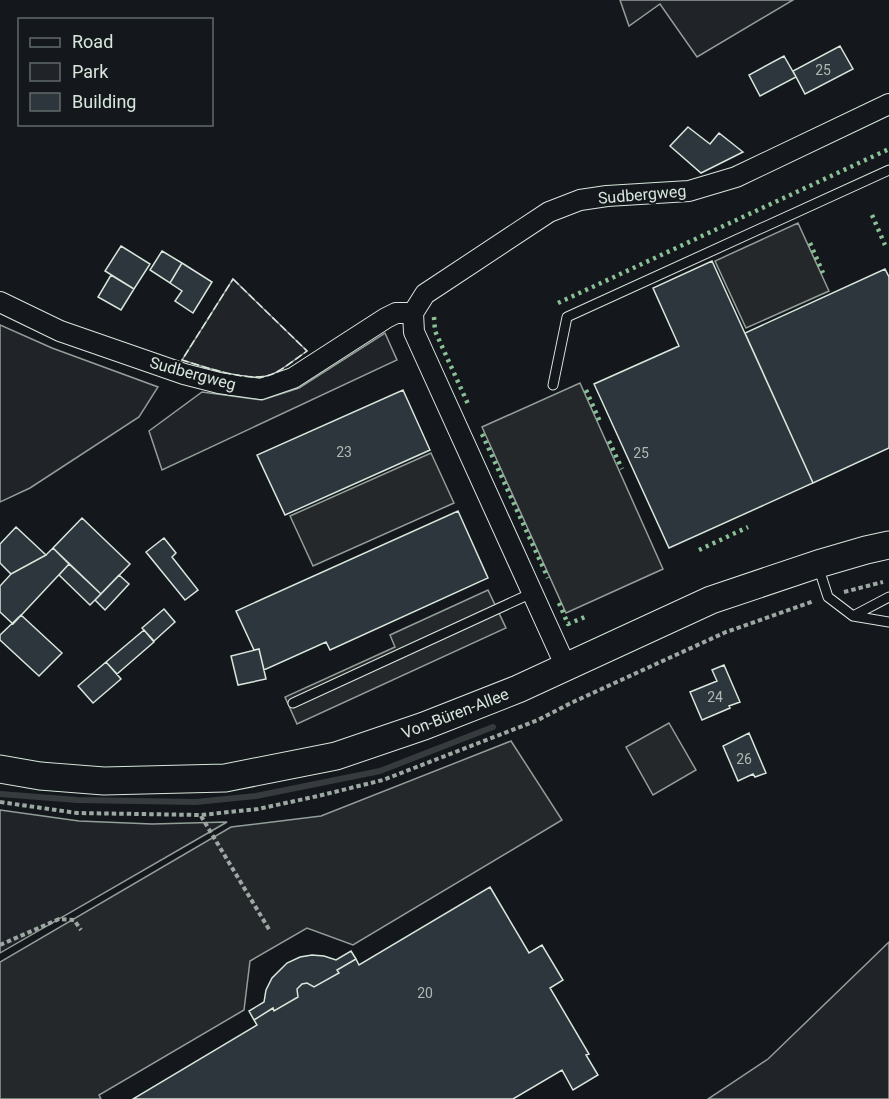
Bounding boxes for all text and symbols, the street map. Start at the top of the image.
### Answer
legend [18,18,213,126]
text: Road [72,31,113,52]
text: Park [72,61,109,82]
house number: 25 [815,62,831,78]
text: Building [72,91,136,112]
street label: Sudbergweg [597,181,687,208]
street label: Sudbergweg [148,353,238,394]
house number: 23 [336,444,352,460]
house number: 25 [633,445,649,461]
street label: Von-Büren-Allee [399,684,511,743]
house number: 24 [707,689,723,705]
house number: 26 [736,751,752,767]
house number: 20 [417,985,433,1001]

